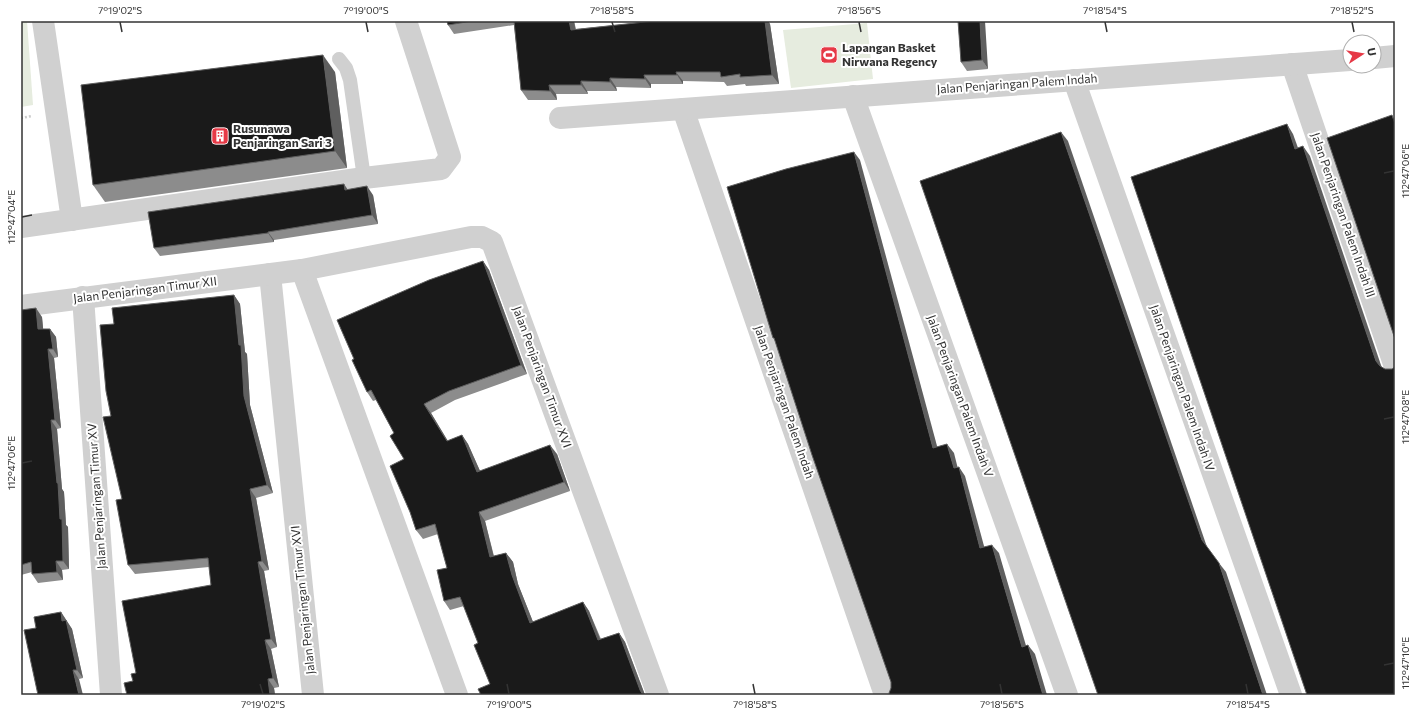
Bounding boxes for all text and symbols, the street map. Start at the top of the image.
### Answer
text: 7°19'02"S [98,4,142,16]
text: 7°19'00"S [343,4,389,16]
text: 7°18'58"S [590,4,634,16]
text: 7°18'56"S [837,4,881,16]
text: 7°18'54"S [1083,4,1127,16]
text: 7°18'52"S [1330,4,1374,16]
north arrow [1342,34,1382,74]
place label: Lapangan Basket Nirwana Regency [842,40,938,68]
sports icon: Lapangan Basket Nirwana Regency [819,45,839,65]
text: U [1365,47,1379,57]
street label: Jalan Penjaringan Palem Indah [936,70,1098,97]
place label: Rusunawa Penjaringan Sari 3 [233,121,332,149]
building icon: Rusunawa Penjaringan Sari 3 [210,126,230,146]
street label: Jalan Penjaringan Palem Indah III [1308,130,1379,299]
text: 112°47'06"E [1399,144,1411,198]
text: 112°47'04"E [5,190,17,244]
street label: Jalan Penjaringan Timur XII [72,273,218,306]
street label: Jalan Penjaringan Palem Indah IV [1147,303,1218,473]
street label: Jalan Penjaringan Timur XVI [510,304,575,450]
street label: Jalan Penjaringan Palem Indah V [924,313,997,479]
street label: Jalan Penjaringan Palem Indah [751,323,818,480]
text: 112°47'08"E [1399,390,1411,444]
street label: Jalan Penjaringan Timur XV [84,423,109,569]
text: 112°47'06"E [5,436,17,490]
street label: Jalan Penjaringan Timur XVI [287,525,318,675]
text: 112°47'10"E [1399,637,1411,689]
text: 7°19'02"S [241,698,285,710]
text: 7°19'00"S [486,698,532,710]
text: 7°18'58"S [733,698,777,710]
text: 7°18'56"S [980,698,1024,710]
text: 7°18'54"S [1226,698,1270,710]

